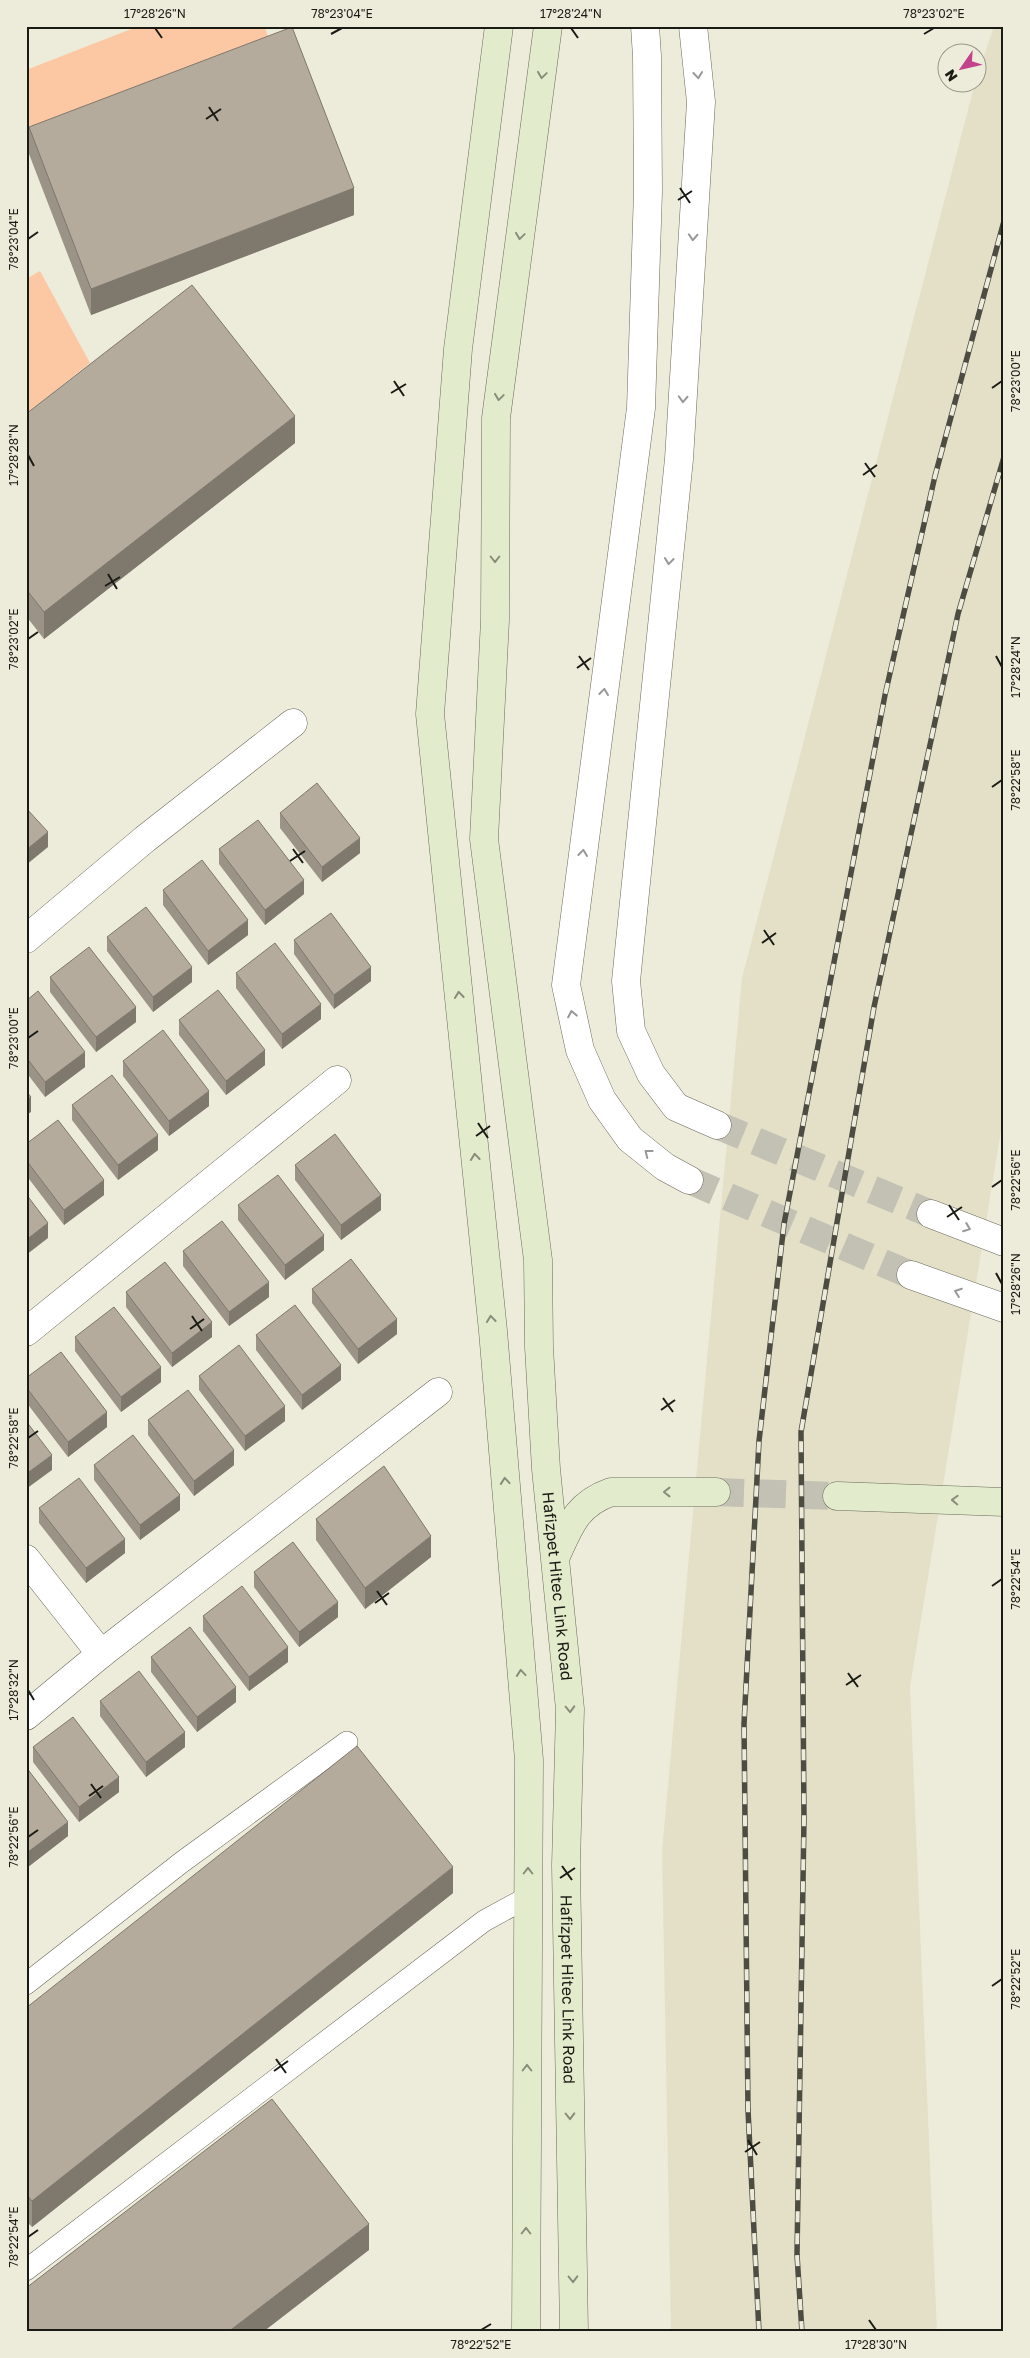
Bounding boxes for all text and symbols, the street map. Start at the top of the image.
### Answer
text: 17°28'26"N [124,6,186,21]
text: 78°23'04"E [311,6,373,21]
text: 17°28'24"N [540,6,602,21]
text: 78°23'02"E [903,6,965,21]
north arrow [938,42,988,92]
text: N [941,66,961,85]
one-way arrow [537,71,548,79]
one-way arrow [692,71,703,79]
text: 78°23'04"E [6,208,21,270]
one-way arrow [515,232,526,240]
one-way arrow [687,233,698,241]
text: 78°23'00"E [1008,350,1023,412]
one-way arrow [494,393,505,401]
one-way arrow [678,395,689,403]
text: 17°28'28"N [6,424,21,486]
one-way arrow [490,556,500,563]
one-way arrow [664,557,675,565]
text: 78°23'02"E [6,608,21,670]
text: 17°28'24"N [1008,636,1023,698]
one-way arrow [598,687,609,695]
text: 78°22'58"E [1008,749,1023,811]
one-way arrow [578,849,588,857]
one-way arrow [453,991,464,999]
text: 78°23'00"E [6,1007,21,1069]
one-way arrow [567,1009,578,1018]
text: 78°22'56"E [1008,1149,1023,1211]
one-way arrow [645,1151,654,1159]
one-way arrow [470,1153,481,1161]
one-way arrow [963,1222,971,1232]
text: 17°28'26"N [1008,1253,1023,1315]
one-way arrow [954,1288,963,1298]
one-way arrow [486,1314,497,1322]
text: 78°22'58"E [6,1407,21,1469]
one-way arrow [500,1476,511,1484]
one-way arrow [663,1487,670,1497]
street label: Hafizpet Hitec Link Road [538,1491,577,1681]
one-way arrow [951,1495,958,1505]
text: 78°22'54"E [1008,1548,1023,1610]
text: 17°28'32"N [6,1659,21,1721]
one-way arrow [516,1669,527,1677]
one-way arrow [564,1705,575,1713]
text: 78°22'56"E [6,1806,21,1868]
one-way arrow [523,1866,533,1874]
street label: Hafizpet Hitec Link Road [557,1894,580,2084]
text: 78°22'52"E [1008,1949,1023,2009]
one-way arrow [522,2064,532,2072]
one-way arrow [565,2113,575,2121]
text: 78°22'54"E [6,2206,21,2268]
one-way arrow [521,2226,531,2234]
one-way arrow [568,2275,578,2283]
text: 78°22'52"E [451,2337,511,2352]
text: 17°28'30"N [845,2337,907,2352]

